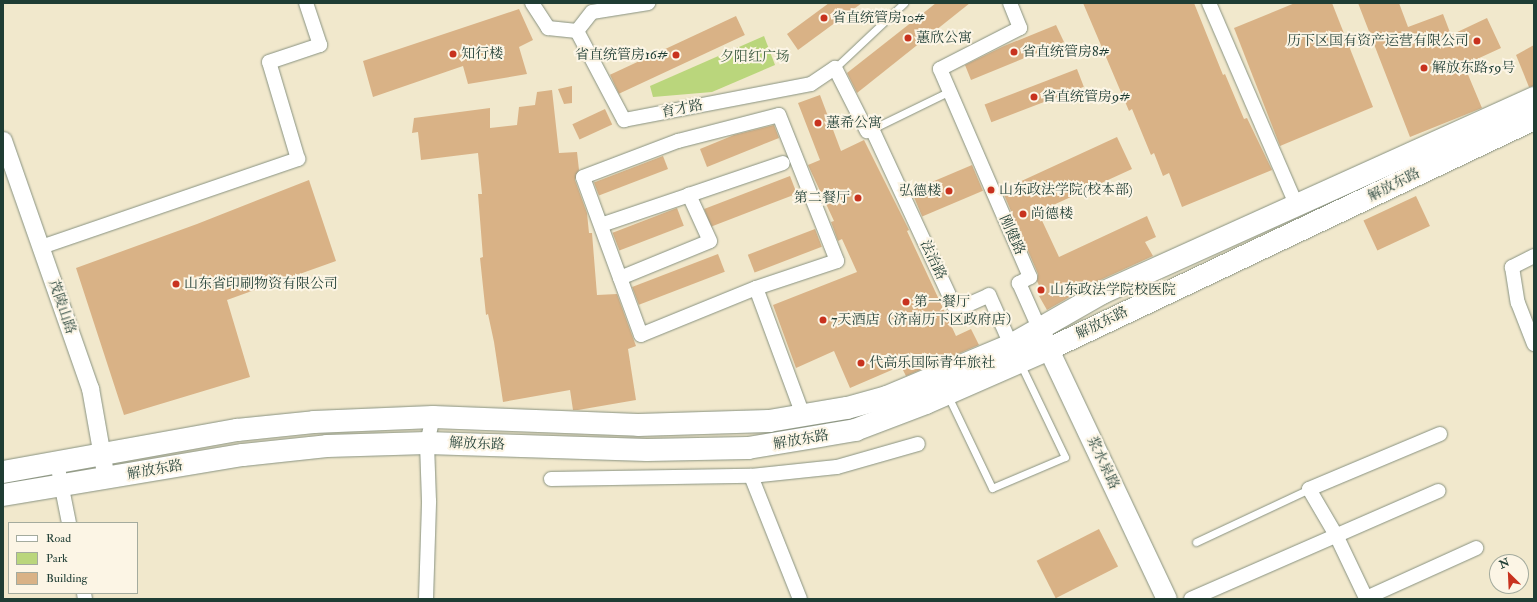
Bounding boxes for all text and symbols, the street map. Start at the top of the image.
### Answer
place label: 省直统管房10# [832,10,925,26]
marker: 省直统管房10# [819,13,829,23]
place label: 蕙欣公寓 [916,30,972,46]
marker: 蕙欣公寓 [903,33,913,43]
place label: 历下区国有资产运营有限公司 [1287,33,1469,49]
marker: 历下区国有资产运营有限公司 [1472,36,1482,46]
place label: 省直统管房8# [1022,44,1110,60]
place label: 知行楼 [461,46,503,62]
place label: 省直统管房16# [575,47,668,63]
marker: 省直统管房8# [1009,47,1019,57]
marker: 知行楼 [448,49,458,59]
park label: 夕阳红广场 [720,49,790,65]
marker: 省直统管房16# [671,50,681,60]
place label: 解放东路59号 [1432,60,1515,76]
marker: 解放东路59号 [1419,63,1429,73]
place label: 省直统管房9# [1042,89,1130,105]
marker: 省直统管房9# [1029,92,1039,102]
street label: 育才路 [660,97,704,121]
place label: 蕙希公寓 [826,115,882,131]
marker: 蕙希公寓 [813,118,823,128]
street label: 解放东路 [1365,165,1423,205]
place label: 山东政法学院(校本部) [999,182,1133,198]
place label: 弘德楼 [899,183,941,199]
marker: 山东政法学院(校本部) [986,185,996,195]
marker: 弘德楼 [944,186,954,196]
place label: 第二餐厅 [794,190,850,206]
marker: 第二餐厅 [853,193,863,203]
place label: 尚德楼 [1031,206,1073,222]
marker: 尚德楼 [1018,209,1028,219]
street label: 刚健路 [996,212,1028,258]
street label: 法治路 [917,237,949,283]
place label: 山东省印刷物资有限公司 [184,276,338,292]
street label: 茂陵山路 [45,278,79,336]
marker: 山东省印刷物资有限公司 [171,279,181,289]
place label: 山东政法学院校医院 [1050,282,1176,298]
marker: 山东政法学院校医院 [1035,284,1047,296]
place label: 第一餐厅 [914,294,970,310]
marker: 第一餐厅 [901,297,911,307]
street label: 解放东路 [1073,303,1131,343]
place label: 7天酒店（济南历下区政府店） [831,312,1019,328]
marker: 7天酒店（济南历下区政府店） [818,315,828,325]
place label: 代高乐国际青年旅社 [869,355,995,371]
marker: 代高乐国际青年旅社 [856,358,866,368]
street label: 解放东路 [772,427,830,453]
street label: 浆水泉路 [1084,434,1122,492]
street label: 解放东路 [449,435,505,453]
street label: 解放东路 [126,457,184,483]
legend [8,522,138,594]
text: Road [46,531,71,546]
text: Park [46,551,68,566]
north arrow [1489,554,1529,594]
text: N [1497,556,1511,571]
text: Building [46,571,87,586]

